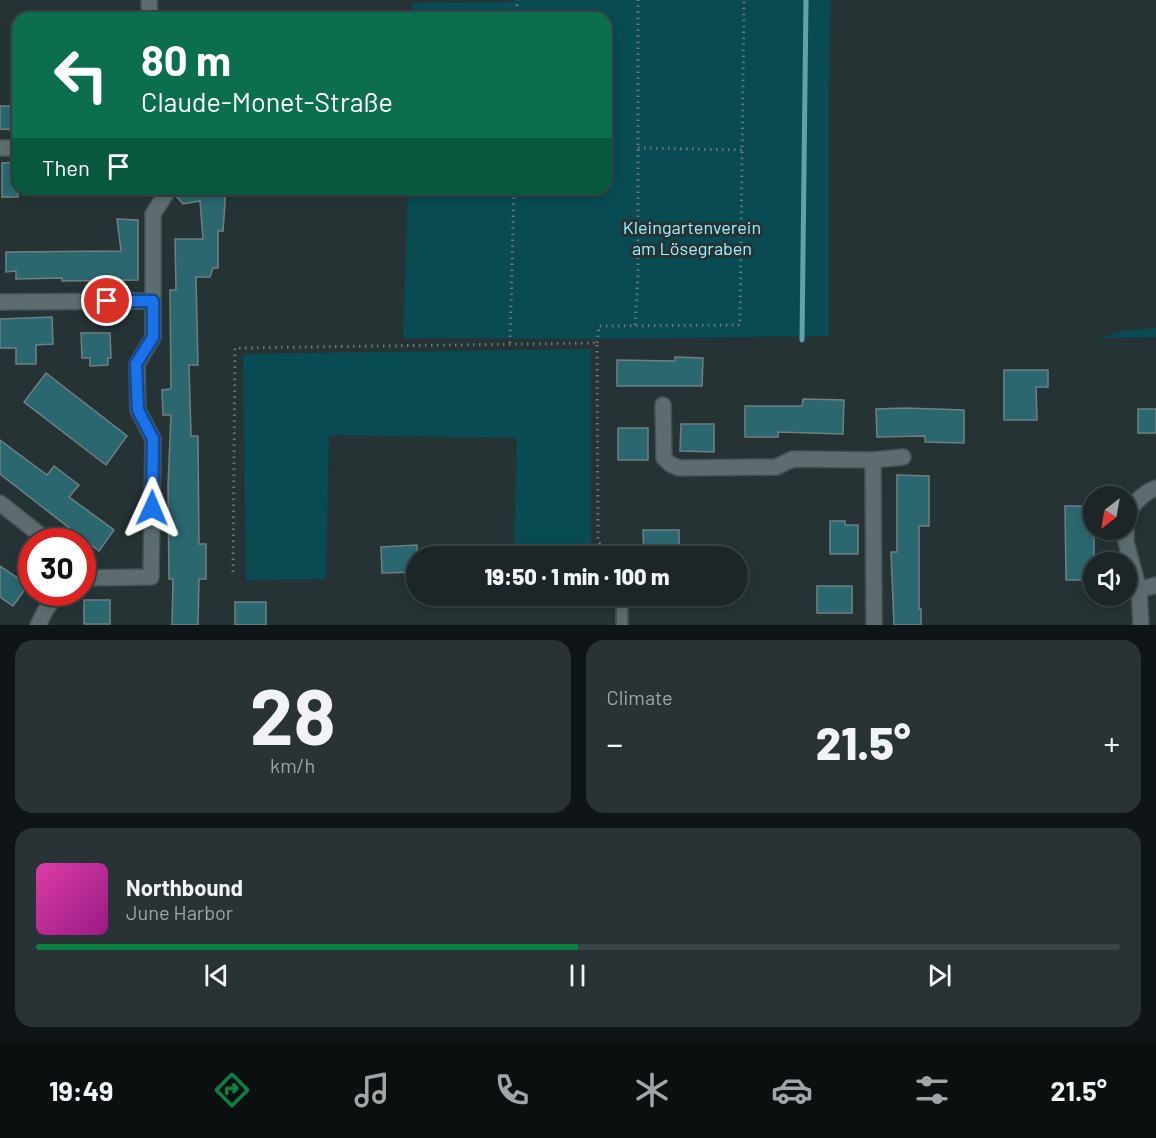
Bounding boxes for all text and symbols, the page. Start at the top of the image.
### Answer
text: 80 m [141,34,231,84]
icon: left [42,36,120,114]
text: Claude-Monet-Straße [141,85,393,117]
icon: arrive [102,150,135,183]
text: Then [42,154,90,180]
park label: Kleingartenverein am Lösegraben [623,216,761,259]
pin [81,275,132,326]
icon: arrive [90,284,123,317]
position arrow [120,476,184,540]
north arrow [1083,486,1137,540]
map controls [1083,486,1137,606]
speed limit sign: 30 [18,528,96,606]
button: sound [1083,552,1137,606]
text: 19:50 · 1 min · 100 m [485,563,669,589]
text: 28 [250,667,336,761]
text: Climate [607,685,673,709]
text: 21.5° [816,715,911,769]
text: − [607,723,623,763]
text: + [1104,723,1120,763]
text: km/h [270,753,315,777]
text: Northbound [126,874,243,900]
text: June Harbor [126,900,233,924]
icon: previous [200,959,233,992]
icon: pause [561,959,594,992]
icon: next [923,959,956,992]
icon: directions [211,1069,253,1111]
icon: music [351,1069,393,1111]
icon: phone [491,1069,533,1111]
icon: climate [631,1069,673,1111]
icon: car [771,1069,813,1111]
icon: filters [911,1069,953,1111]
text: 19:49 [49,1074,113,1106]
text: 21.5° [1050,1074,1107,1106]

